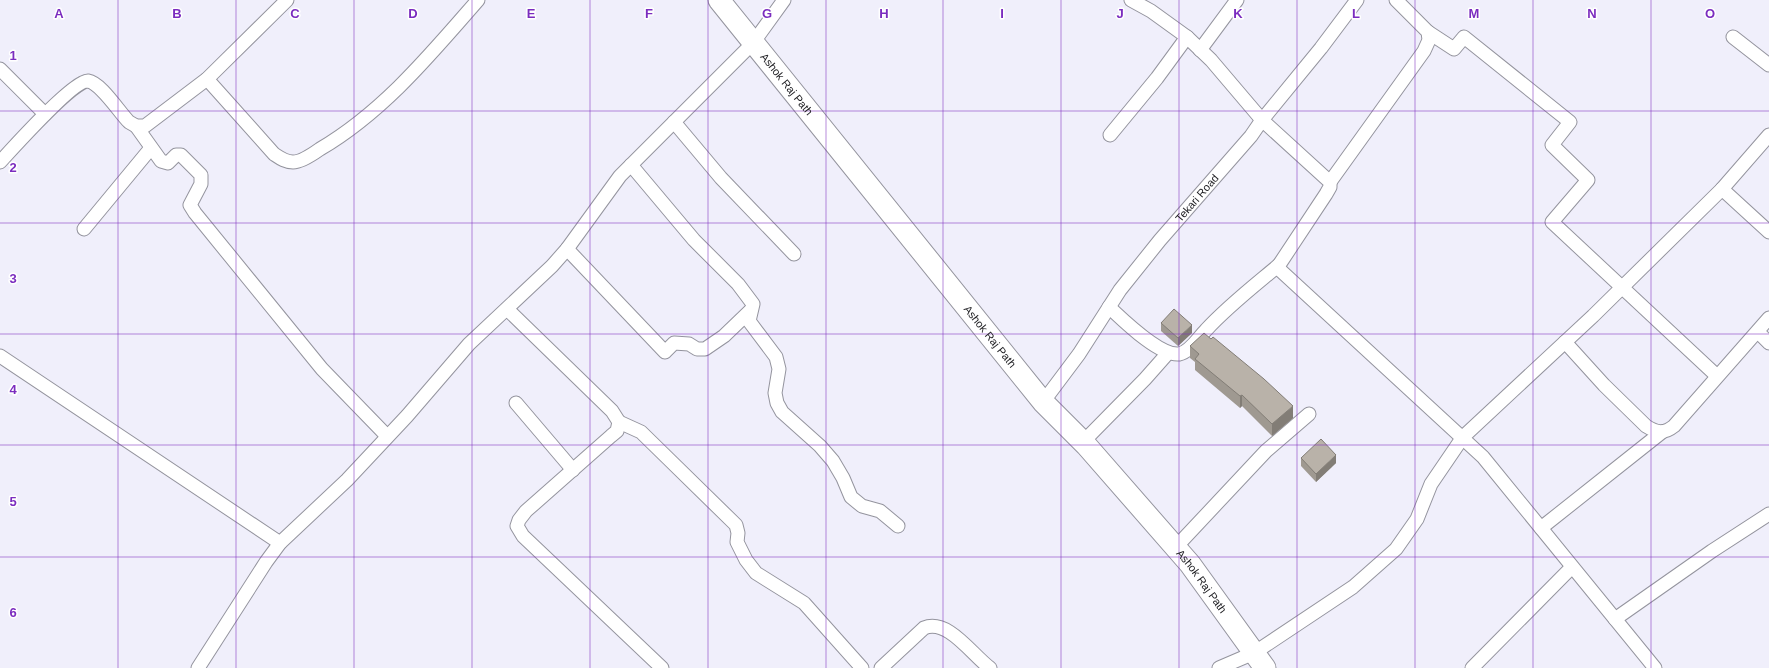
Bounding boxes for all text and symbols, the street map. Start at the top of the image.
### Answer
text: A [54,6,64,21]
text: B [172,6,182,21]
text: C [290,6,300,21]
text: D [408,6,418,21]
text: E [527,6,536,21]
text: F [645,6,653,21]
text: G [762,6,772,21]
text: H [879,6,889,21]
text: I [1000,6,1004,21]
text: J [1116,6,1124,21]
text: K [1233,6,1243,21]
text: L [1352,6,1360,21]
text: M [1469,6,1479,21]
text: N [1587,6,1597,21]
text: O [1705,6,1715,21]
text: 1 [9,48,17,63]
street label: Ashok Raj Path [758,51,815,117]
text: 2 [9,160,17,175]
street label: Tekari Road [1173,172,1221,224]
text: 3 [9,271,17,286]
street label: Ashok Raj Path [962,303,1019,370]
text: 4 [9,382,17,397]
text: 5 [9,494,17,509]
street label: Ashok Raj Path [1174,547,1229,615]
text: 6 [9,605,17,620]

